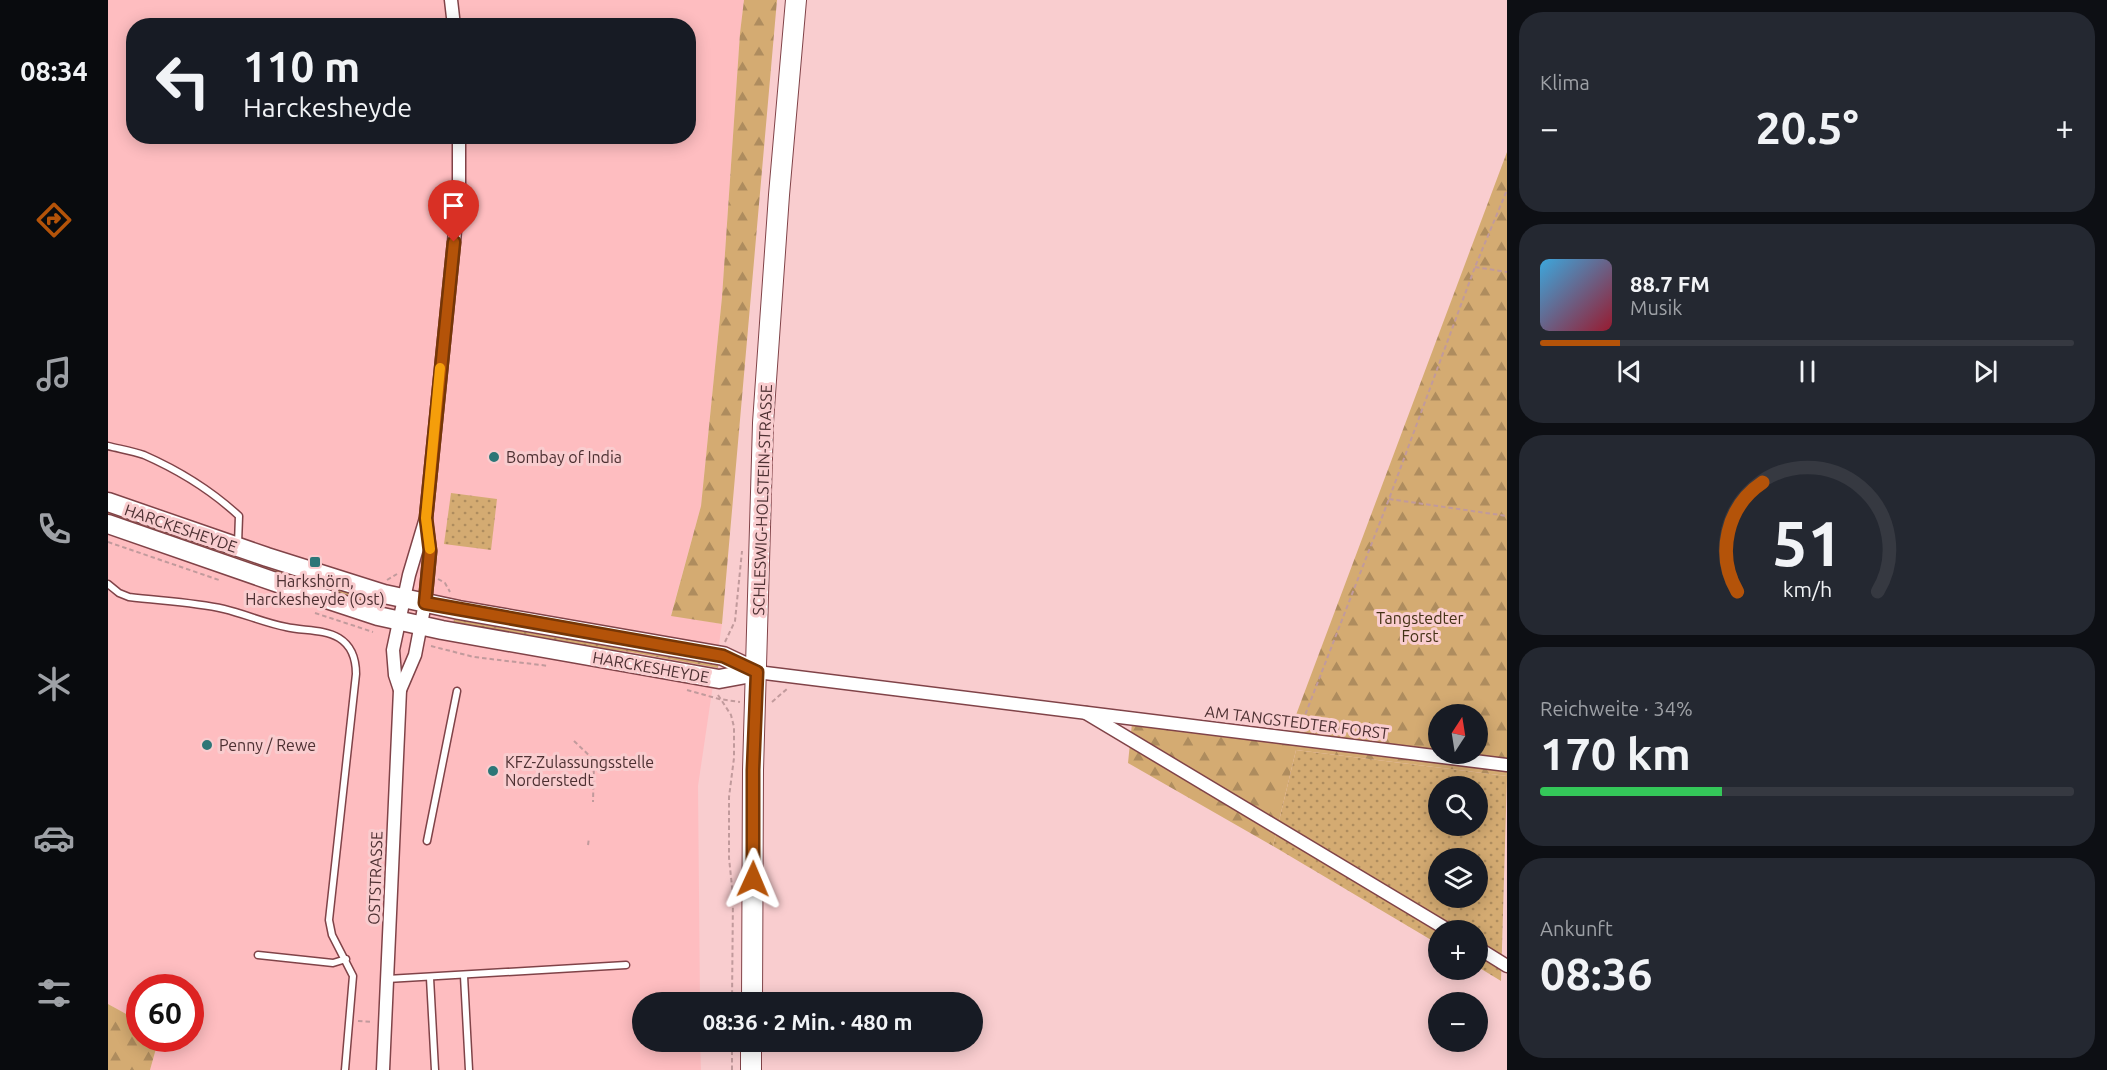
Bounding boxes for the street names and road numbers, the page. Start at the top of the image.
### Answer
street label: SCHLESWIG-HOLSTEIN-STRASSE [749,384,775,616]
street label: HARCKESHEYDE [122,500,240,556]
street label: HARCKESHEYDE [591,648,711,686]
street label: AM TANGSTEDTER FORST [1204,702,1390,742]
street label: OSTSTRASSE [364,831,386,925]

